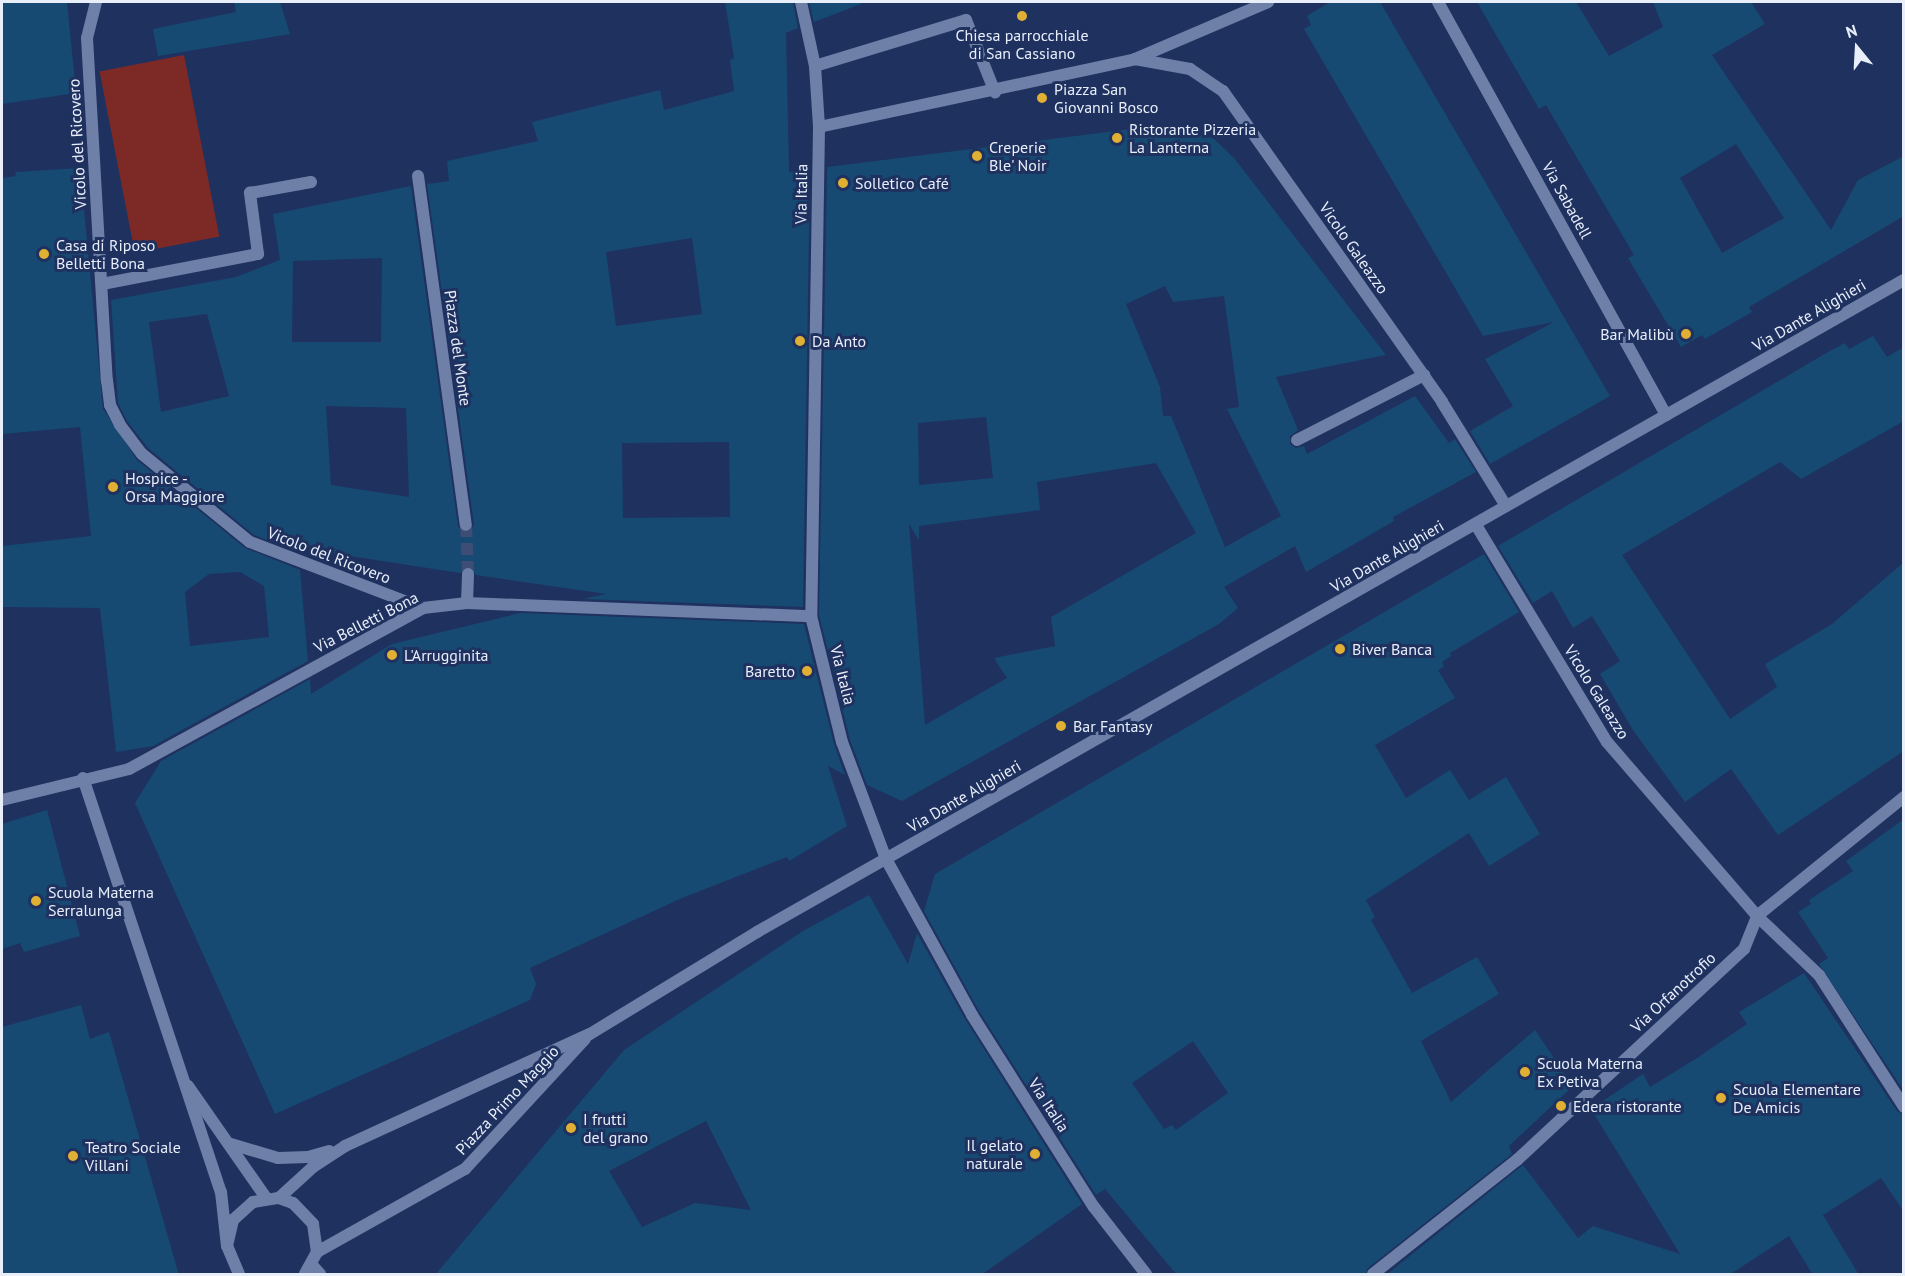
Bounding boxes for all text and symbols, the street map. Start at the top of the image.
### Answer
marker: Chiesa parrocchiale di San Cassiano [1015,9,1029,23]
north arrow [1827,18,1887,78]
text: N [1843,20,1860,42]
place label: Chiesa parrocchiale di San Cassiano [955,25,1089,63]
street label: Vicolo del Ricovero [64,78,90,210]
place label: Piazza San Giovanni Bosco [1054,79,1158,117]
marker: Piazza San Giovanni Bosco [1035,91,1049,105]
place label: Ristorante Pizzeria La Lanterna [1129,119,1256,157]
marker: Ristorante Pizzeria La Lanterna [1110,131,1124,145]
place label: Creperie Ble' Noir [989,137,1048,175]
marker: Creperie Ble' Noir [970,149,984,163]
street label: Via Sabadell [1538,158,1596,242]
street label: Via Italia [791,164,811,224]
place label: Solletico Café [855,173,949,193]
marker: Solletico Café [836,176,850,190]
street label: Vicolo Galeazzo [1315,199,1393,297]
place label: Casa di Riposo Belletti Bona [56,235,155,273]
marker: Casa di Riposo Belletti Bona [37,247,51,261]
street label: Via Dante Alighieri [1749,275,1869,355]
street label: Piazza del Monte [440,289,476,407]
place label: Bar Malibù [1600,324,1674,344]
marker: Bar Malibù [1679,327,1693,341]
place label: Da Anto [812,331,867,351]
marker: Da Anto [793,334,807,348]
place label: Hospice - Orsa Maggiore [125,468,225,506]
marker: Hospice - Orsa Maggiore [106,480,120,494]
street label: Via Dante Alighieri [1327,516,1447,596]
street label: Vicolo del Ricovero [265,523,393,587]
street label: Via Belletti Bona [311,587,421,657]
place label: Biver Banca [1352,639,1432,659]
street label: Vicolo Galeazzo [1560,641,1634,743]
marker: Biver Banca [1333,642,1347,656]
street label: Via Italia [826,643,860,707]
place label: L'Arrugginita [404,645,489,665]
marker: L'Arrugginita [385,648,399,662]
place label: Baretto [745,661,795,681]
marker: Baretto [800,664,814,678]
place label: Bar Fantasy [1073,716,1153,736]
marker: Bar Fantasy [1054,719,1068,733]
street label: Via Dante Alighieri [904,756,1024,836]
place label: Scuola Materna Serralunga [48,882,154,920]
marker: Scuola Materna Serralunga [29,894,43,908]
street label: Via Orfanotrofio [1627,948,1719,1036]
street label: Piazza Primo Maggio [451,1041,563,1159]
place label: Scuola Materna Ex Petiva [1537,1053,1643,1091]
marker: Scuola Materna Ex Petiva [1518,1065,1532,1079]
street label: Via Italia [1024,1074,1074,1136]
place label: Scuola Elementare De Amicis [1733,1079,1861,1117]
marker: Scuola Elementare De Amicis [1714,1091,1728,1105]
place label: Edera ristorante [1573,1096,1682,1116]
marker: Edera ristorante [1554,1099,1568,1113]
place label: I frutti del grano [583,1109,648,1147]
marker: I frutti del grano [564,1121,578,1135]
place label: Il gelato naturale [966,1135,1023,1173]
place label: Teatro Sociale Villani [85,1137,181,1175]
marker: Il gelato naturale [1028,1147,1042,1161]
marker: Teatro Sociale Villani [66,1149,80,1163]

